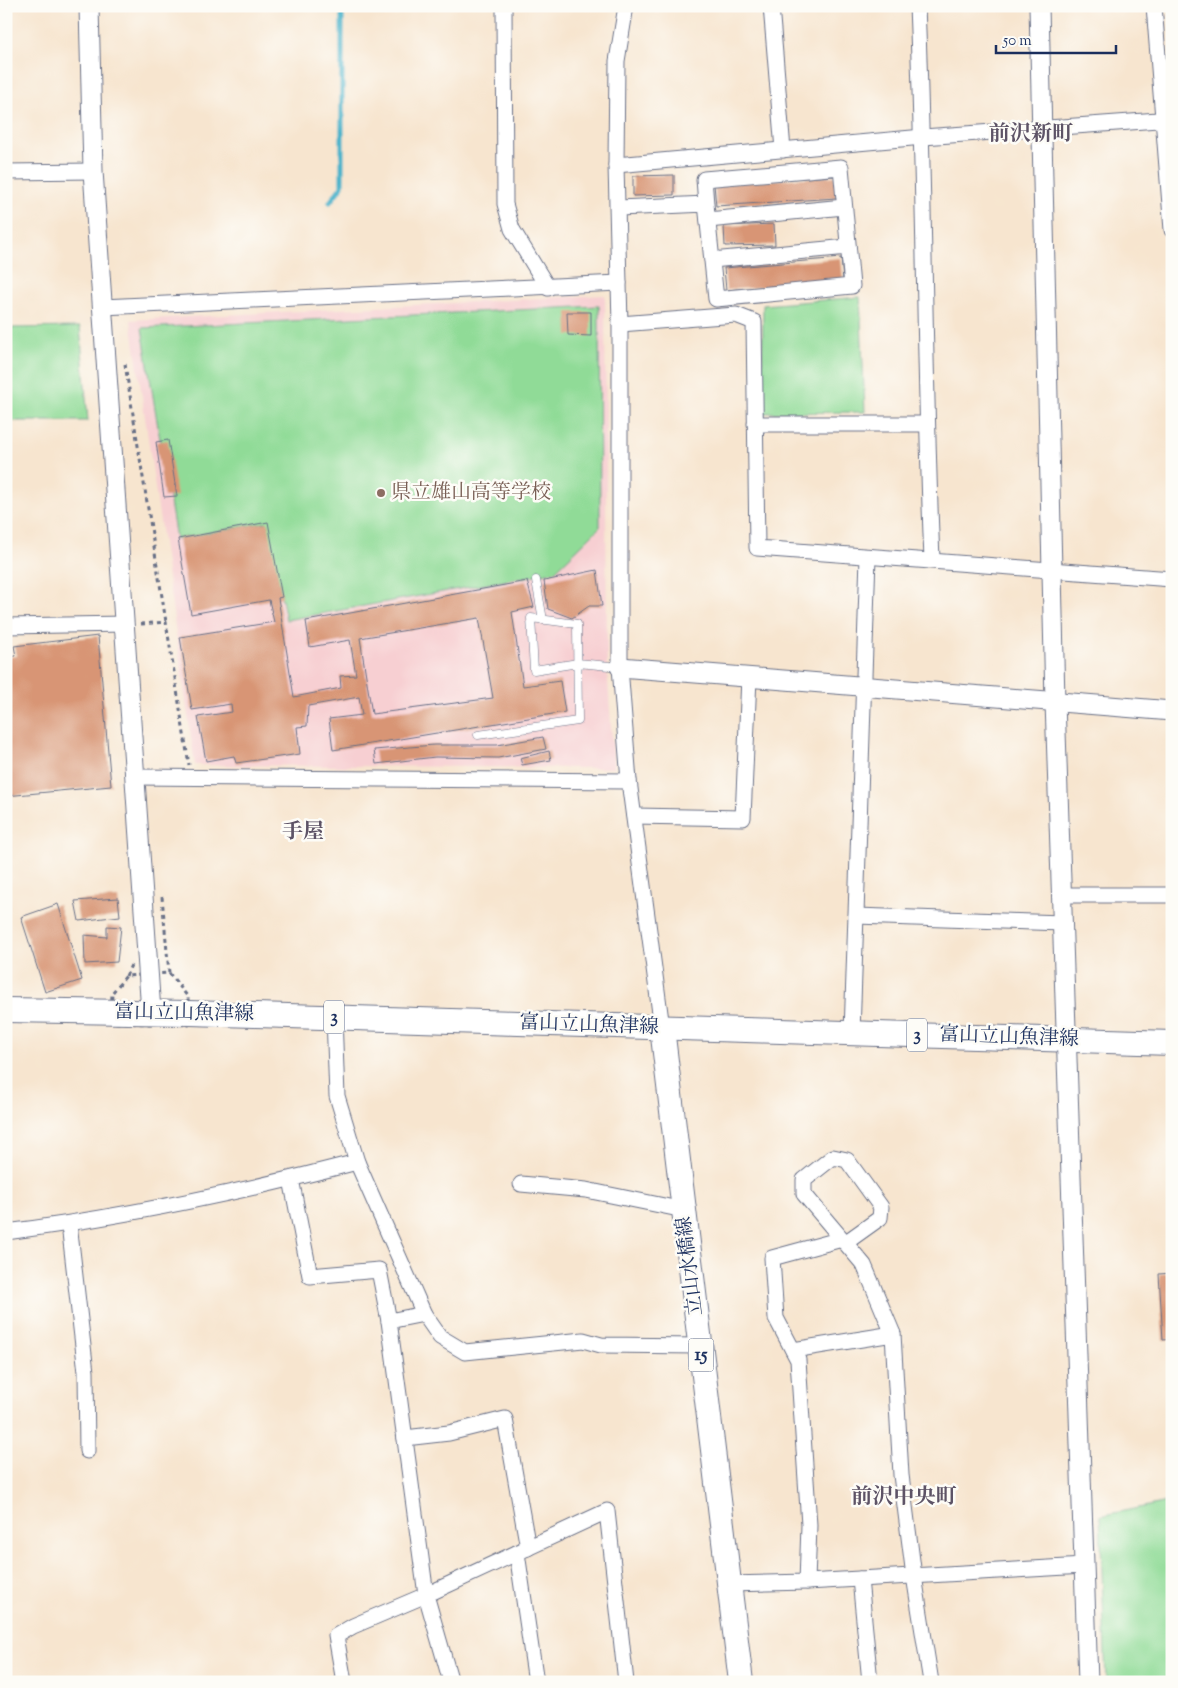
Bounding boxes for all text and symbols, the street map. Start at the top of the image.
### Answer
scale bar [996,22,1116,54]
text: 50 m [1002,31,1032,52]
district label: 前沢新町 [989,120,1073,150]
place label: 県立雄山高等学校 [391,479,551,508]
marker: 県立雄山高等学校 [375,487,387,499]
district label: 手屋 [282,818,324,848]
street label: 富山立山魚津線 [114,998,254,1030]
road number: 3 [324,1000,344,1034]
street label: 富山立山魚津線 [519,1009,659,1043]
road number: 3 [907,1018,927,1052]
street label: 富山立山魚津線 [939,1021,1079,1055]
street label: 立山水橋線 [671,1215,711,1317]
road number: 15 [688,1338,714,1372]
district label: 前沢中央町 [852,1483,957,1513]

